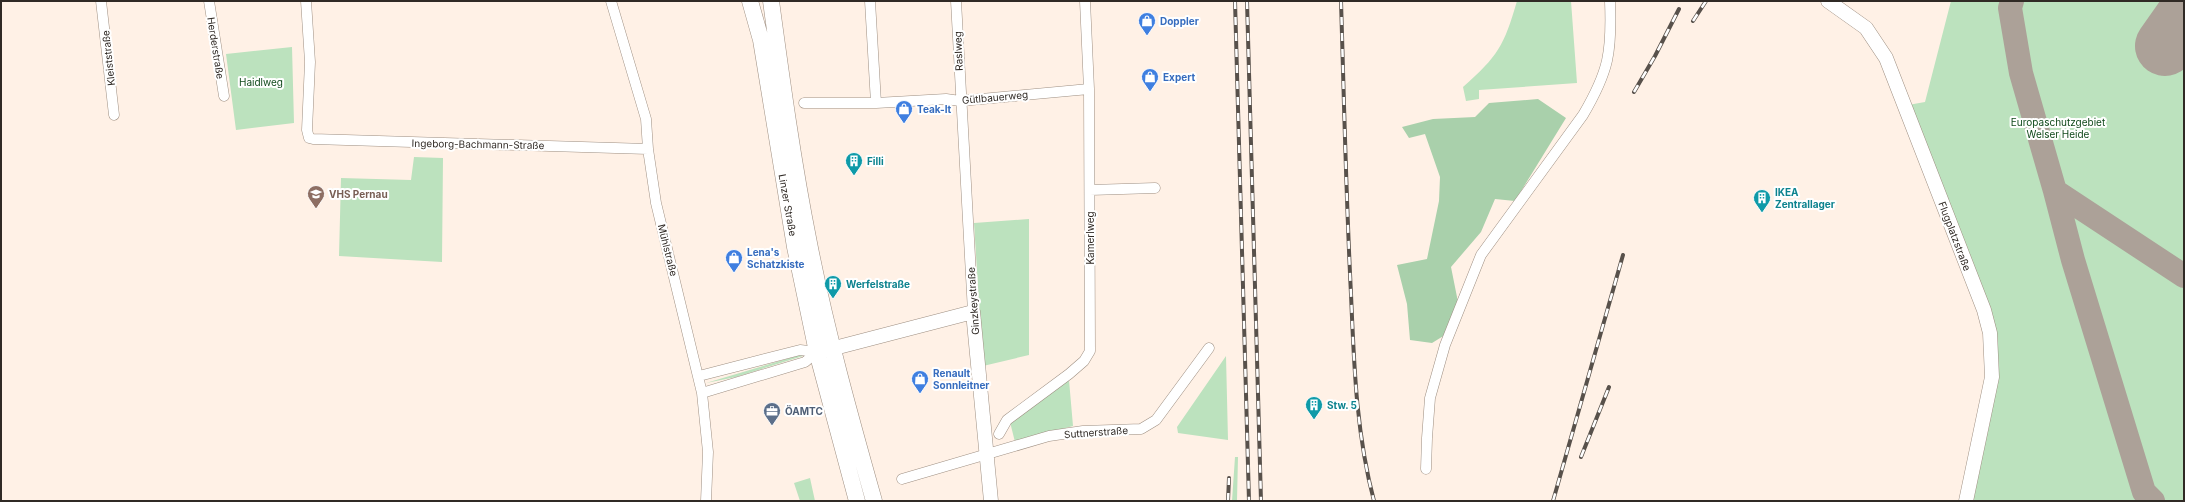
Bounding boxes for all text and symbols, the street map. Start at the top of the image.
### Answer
shop icon: Doppler [1137,11,1157,36]
place label: Doppler [1160,15,1199,27]
street label: Herderstraße [205,16,227,80]
street label: Kleiststraße [99,29,117,86]
street label: Raslweg [951,31,965,71]
shop icon: Expert [1140,67,1160,92]
place label: Expert [1163,71,1195,83]
park label: Haidlweg [239,76,283,88]
street label: Gütlbauerweg [961,88,1029,106]
shop icon: Teak-It [894,99,914,124]
place label: Teak-It [917,103,952,115]
park label: Europaschutzgebiet Welser Heide [2011,116,2106,140]
street label: Ingeborg-Bachmann-Straße [412,137,545,151]
building icon: Filli [844,151,864,176]
place label: Filli [867,155,884,167]
street label: Linzer Straße [777,173,799,237]
school or university icon: VHS Pernau [306,184,326,209]
place label: IKEA Zentrallager [1775,186,1835,211]
place label: VHS Pernau [329,188,388,200]
building icon: IKEA Zentrallager [1752,188,1772,213]
street label: Flugplatzstraße [1936,200,1974,272]
street label: Kamerlweg [1084,211,1096,265]
street label: Mühlstraße [656,223,680,277]
place label: Lena's Schatzkiste [747,246,805,270]
shop icon: Lena's Schatzkiste [724,248,744,273]
street label: Ginzkeystraße [965,267,981,335]
building icon: Werfelstraße [823,274,843,299]
place label: Werfelstraße [846,278,910,290]
place label: Renault Sonnleitner [933,367,989,391]
shop icon: Renault Sonnleitner [910,369,930,394]
building icon: Stw. 5 [1304,395,1324,420]
place label: Stw. 5 [1327,399,1357,411]
office icon: ÖAMTC [762,401,782,426]
place label: ÖAMTC [785,405,823,417]
street label: Suttnerstraße [1064,424,1129,440]

